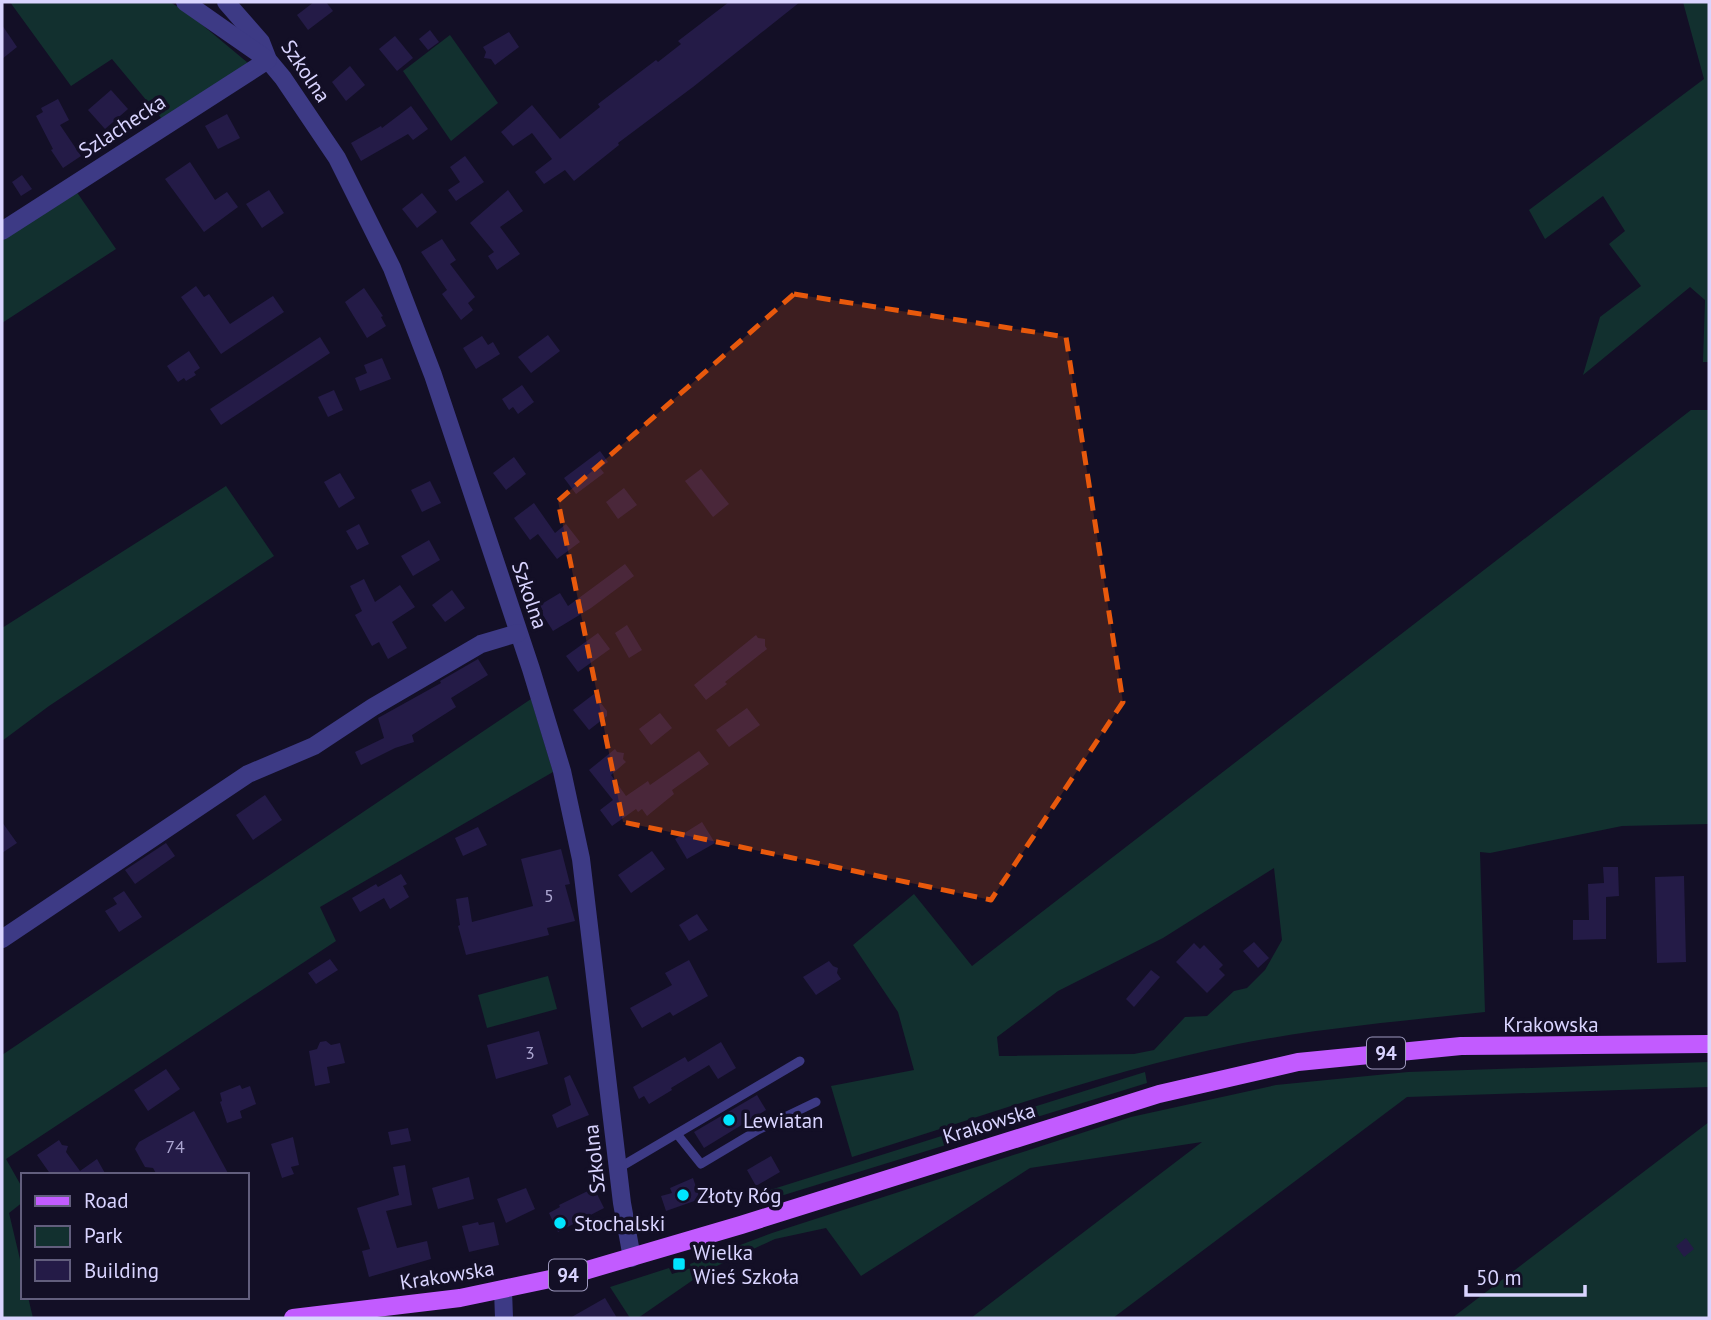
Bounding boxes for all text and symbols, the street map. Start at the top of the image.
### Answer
street label: Szkolna [275,35,337,107]
street label: Szlachecka [73,88,171,164]
street label: Szkolna [506,558,554,632]
house number: 5 [544,884,554,907]
street label: Krakowska [1503,1011,1599,1038]
road number: 94 [1367,1037,1405,1068]
house number: 3 [525,1041,535,1064]
street label: Krakowska [939,1096,1039,1150]
place label: Lewiatan [743,1107,824,1134]
marker: Lewiatan [721,1112,737,1128]
street label: Szkolna [577,1123,611,1195]
house number: 74 [165,1135,185,1158]
legend [21,1173,248,1299]
place label: Złoty Róg [697,1182,782,1209]
text: Road [84,1187,128,1214]
marker: Złoty Róg [675,1187,691,1203]
place label: Stochalski [574,1210,665,1237]
marker: Stochalski [552,1215,568,1231]
text: Park [84,1222,123,1249]
place label: Wielka Wieś Szkoła [693,1239,799,1290]
street label: Krakowska [398,1254,496,1296]
scale bar [1466,1254,1585,1298]
marker: Wielka Wieś Szkoła [671,1256,687,1272]
text: Building [84,1257,159,1284]
road number: 94 [549,1260,587,1290]
text: 50 m [1476,1264,1522,1291]

